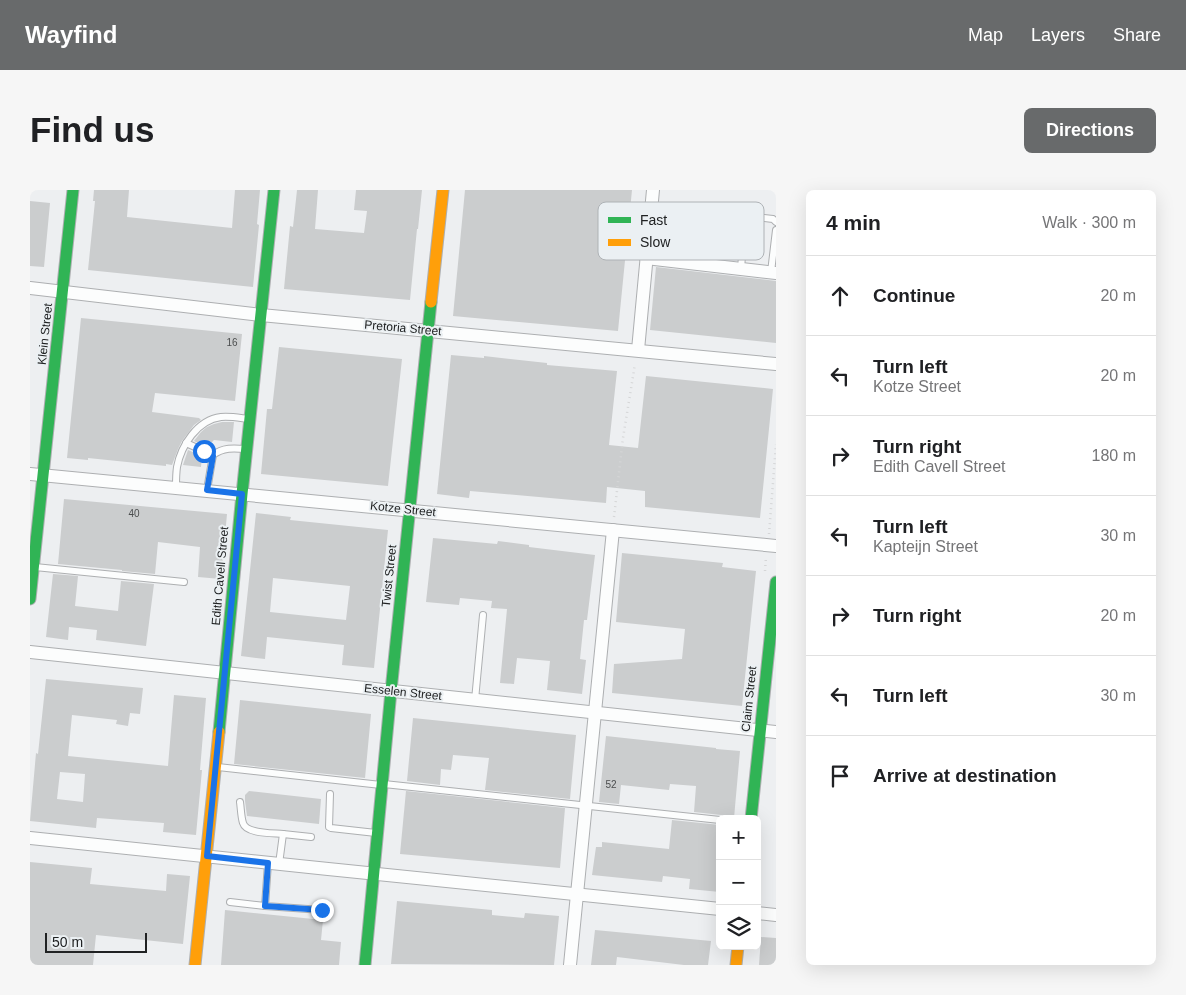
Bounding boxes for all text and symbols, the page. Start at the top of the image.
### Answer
text: Wayfind [25,21,117,48]
text: Map [968,25,1003,45]
text: Layers [1031,25,1085,45]
text: Share [1113,25,1161,45]
button: Directions [1024,108,1156,153]
text: Find us [30,110,154,149]
legend [598,202,764,260]
text: 4 min [826,211,881,234]
text: Fast [640,212,667,228]
text: Walk · 300 m [1042,214,1136,231]
text: Slow [640,234,671,250]
icon: ahead [826,282,854,310]
text: Continue [873,285,955,306]
text: 20 m [1100,287,1136,304]
street label: Klein Street [35,302,55,366]
street label: Pretoria Street [364,318,443,338]
house number: 16 [226,337,238,348]
text: Turn left [873,356,948,377]
icon: left [826,362,854,390]
text: 20 m [1100,367,1136,384]
text: Kotze Street [873,378,961,395]
text: Turn right [873,436,961,457]
route start [193,440,216,463]
icon: right [826,442,854,470]
text: 180 m [1092,447,1136,464]
text: Edith Cavell Street [873,458,1006,475]
street label: Kotze Street [369,499,437,519]
house number: 40 [128,508,140,519]
text: Turn left [873,516,948,537]
icon: left [826,522,854,550]
street label: Edith Cavell Street [209,525,231,626]
text: 30 m [1100,527,1136,544]
text: Kapteijn Street [873,538,978,555]
street label: Twist Street [379,543,399,608]
icon: right [826,602,854,630]
text: Turn right [873,605,961,626]
text: 20 m [1100,607,1136,624]
street label: Claim Street [739,665,759,733]
street label: Esselen Street [363,681,443,703]
icon: left [826,682,854,710]
text: Turn left [873,685,948,706]
text: 30 m [1100,687,1136,704]
icon: arrive [826,762,854,790]
text: Arrive at destination [873,765,1057,786]
house number: 52 [605,779,617,790]
map controls [716,815,761,950]
button: + [716,815,761,860]
button: − [716,860,761,905]
route end [311,899,334,922]
button: layers [716,905,761,950]
scale bar [45,930,148,953]
text: 50 m [52,934,83,950]

